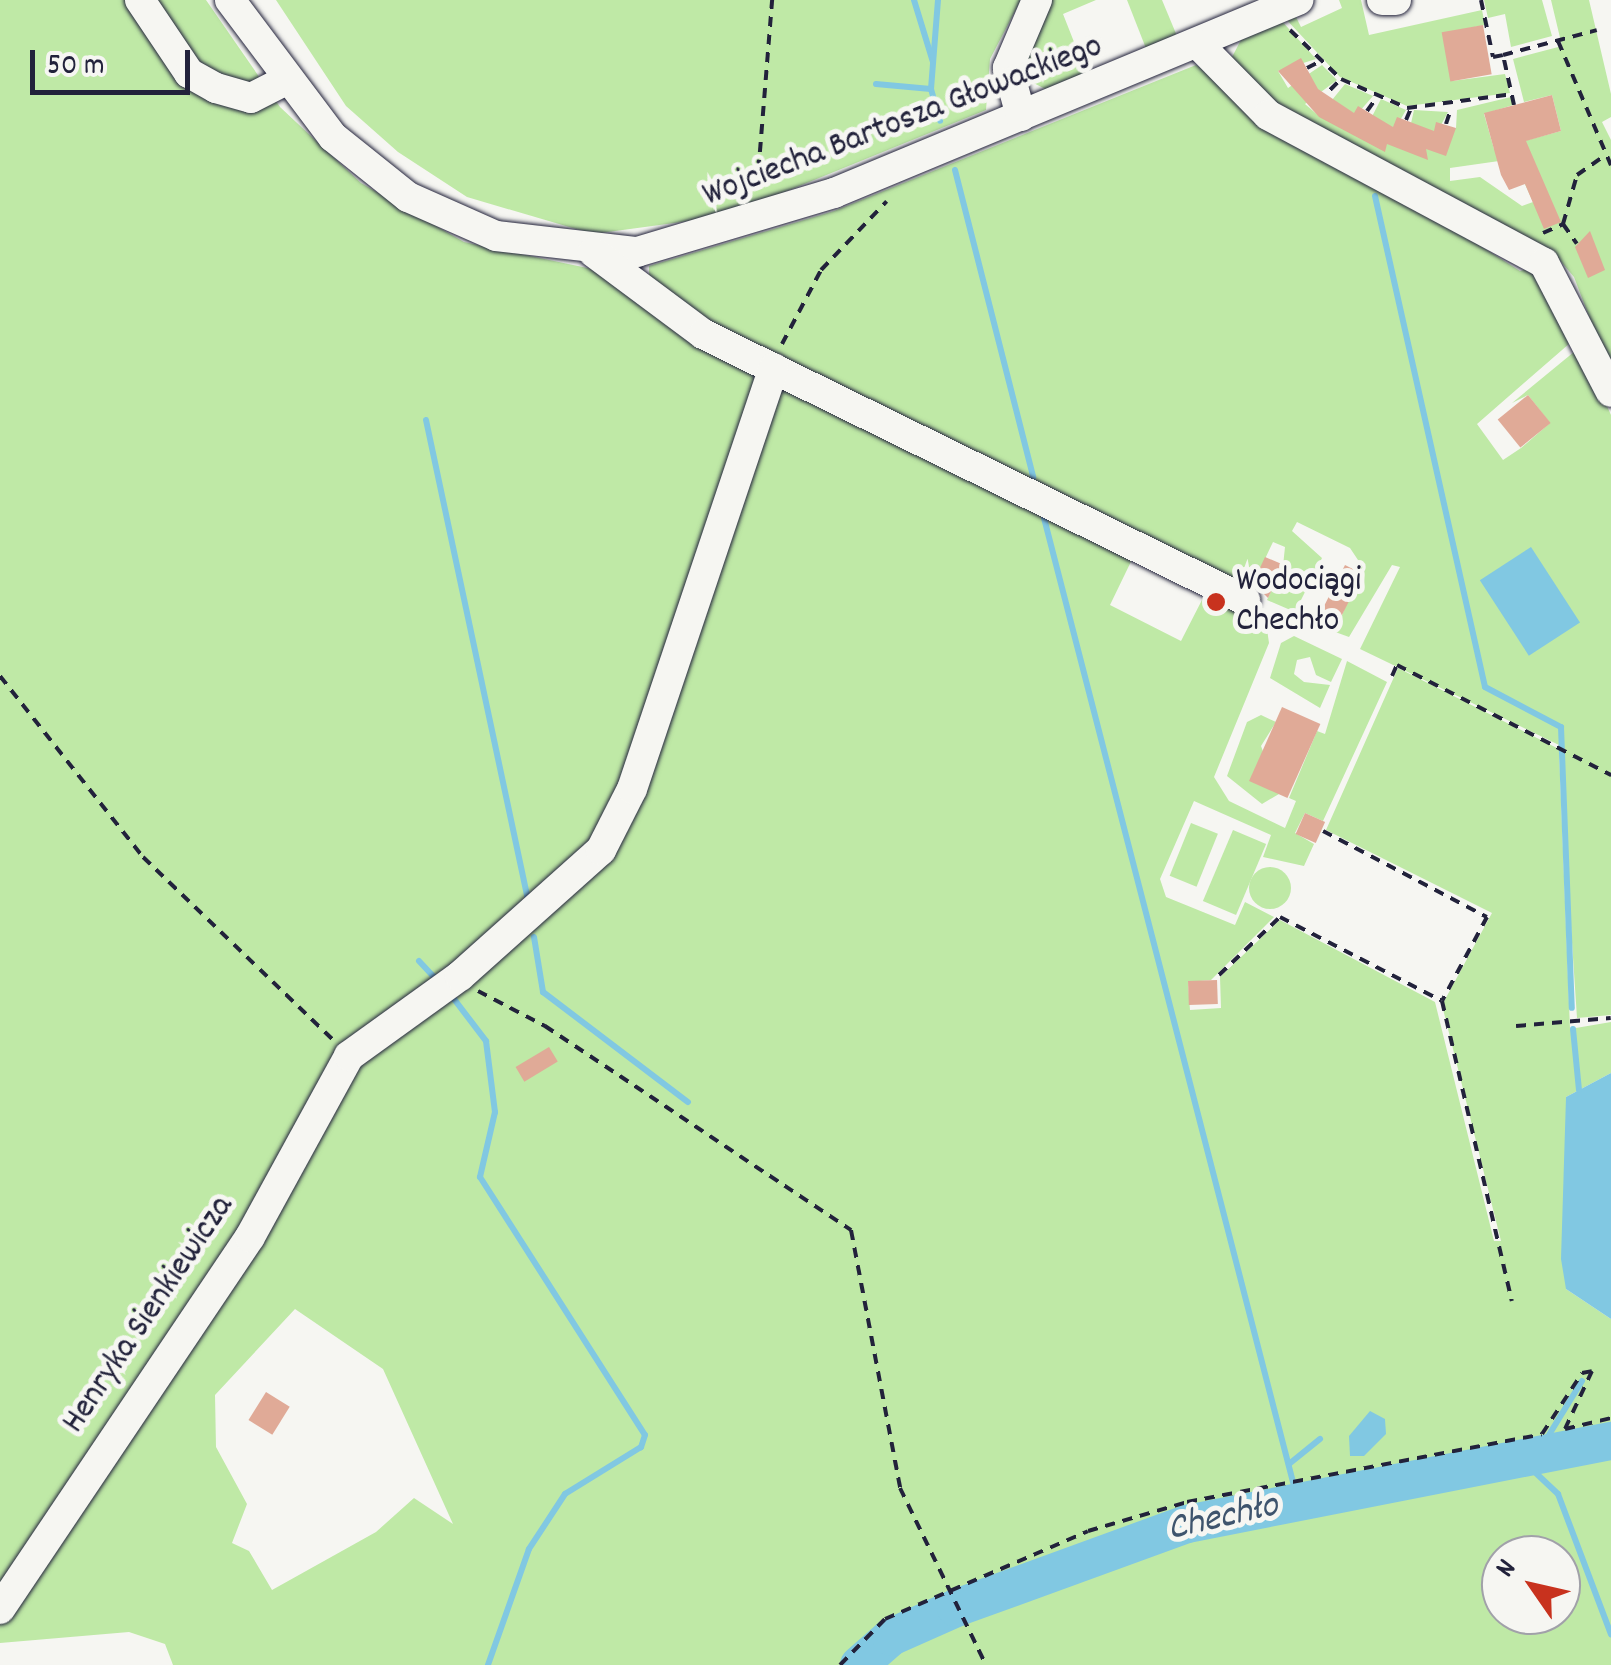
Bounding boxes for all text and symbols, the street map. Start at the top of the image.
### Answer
street label: Wojciecha Bartosza Głowackiego [697,26,1109,218]
scale bar [35,30,195,92]
text: 50 m [47,46,105,89]
place label: Wodociągi Chechło [1236,561,1361,643]
marker: Wodociągi Chechło [1205,591,1227,613]
street label: Henryka Sienkiewicza [54,1188,244,1442]
water label: Chechło [1163,1484,1283,1554]
north arrow [1481,1535,1581,1635]
text: N [1487,1552,1528,1586]

